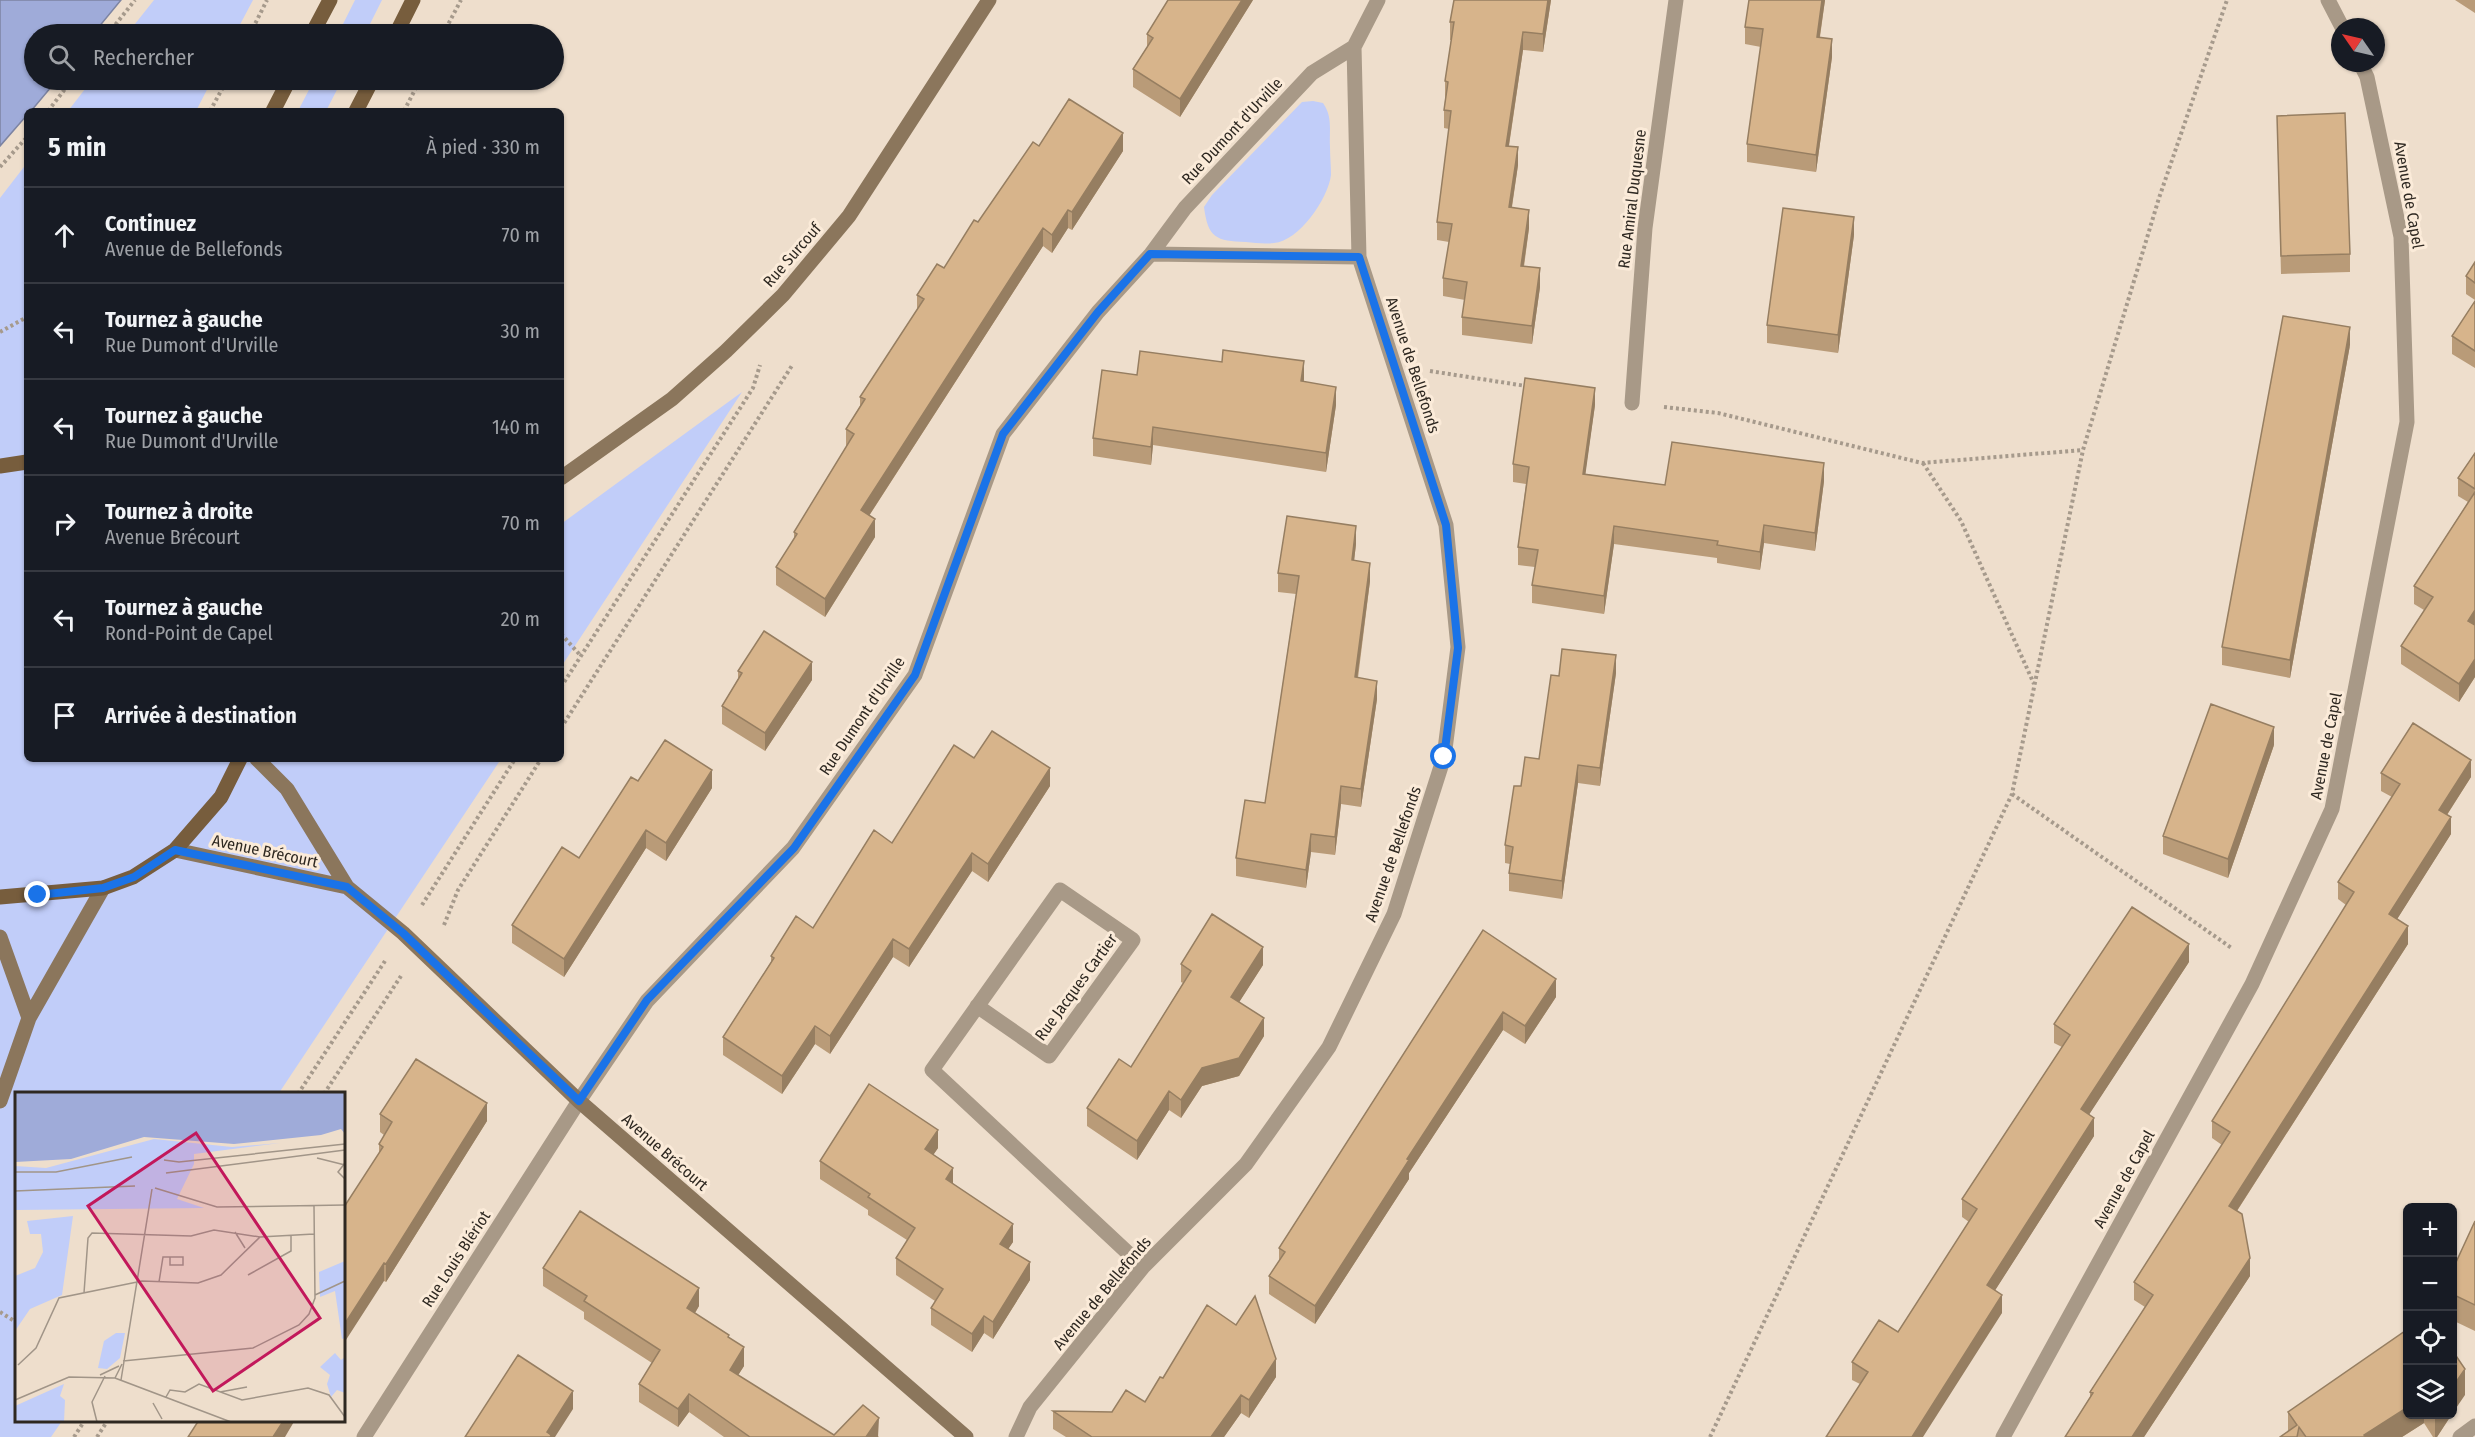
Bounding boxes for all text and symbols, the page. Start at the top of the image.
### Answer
north arrow [2331,18,2385,72]
search box [24,24,564,90]
icon: search [45,41,78,74]
text: Rechercher [93,44,194,71]
street label: Rue Dumont d'Urville [1178,74,1286,188]
street label: Rue Amiral Duquesne [1614,128,1650,270]
text: 5 min [48,132,106,163]
text: À pied · 330 m [426,135,540,159]
street label: Avenue de Capel [2390,140,2428,250]
text: Continuez [105,210,196,237]
street label: Rue Surcouf [759,218,826,291]
icon: ahead [48,219,81,252]
text: 70 m [502,223,540,247]
text: Avenue de Bellefonds [105,237,283,261]
street label: Avenue de Bellefonds [1382,295,1444,436]
text: Tournez à gauche [105,306,263,333]
icon: left [48,315,81,348]
text: 30 m [500,319,540,343]
text: Rue Dumont d'Urville [105,333,278,357]
text: Tournez à gauche [105,402,263,429]
icon: left [48,411,81,444]
text: 140 m [492,415,540,439]
text: Rue Dumont d'Urville [105,429,278,453]
text: Tournez à droite [105,498,253,525]
icon: right [48,507,81,540]
text: 70 m [502,511,540,535]
text: Avenue Brécourt [105,525,240,549]
text: Tournez à gauche [105,594,263,621]
icon: left [48,603,81,636]
text: 20 m [501,607,540,631]
text: Rond-Point de Capel [105,621,273,645]
street label: Rue Dumont d'Urville [815,653,909,779]
street label: Avenue de Capel [2306,691,2346,801]
icon: arrive [48,699,81,732]
text: Arrivée à destination [105,702,297,729]
route start [1430,743,1456,769]
street label: Avenue de Bellefonds [1361,784,1425,924]
street label: Avenue Brécourt [210,831,320,872]
route end [24,881,50,907]
street label: Rue Jacques Cartier [1031,930,1121,1044]
inset map [15,1092,345,1422]
street label: Avenue Brécourt [618,1109,712,1195]
street label: Avenue de Capel [2089,1127,2159,1231]
map controls [2403,1203,2457,1419]
button: + [2403,1203,2457,1257]
street label: Rue Louis Blériot [418,1207,495,1311]
street label: Avenue de Bellefonds [1049,1232,1155,1354]
button: − [2403,1257,2457,1311]
button: locate [2403,1311,2457,1365]
button: layers [2403,1365,2457,1419]

